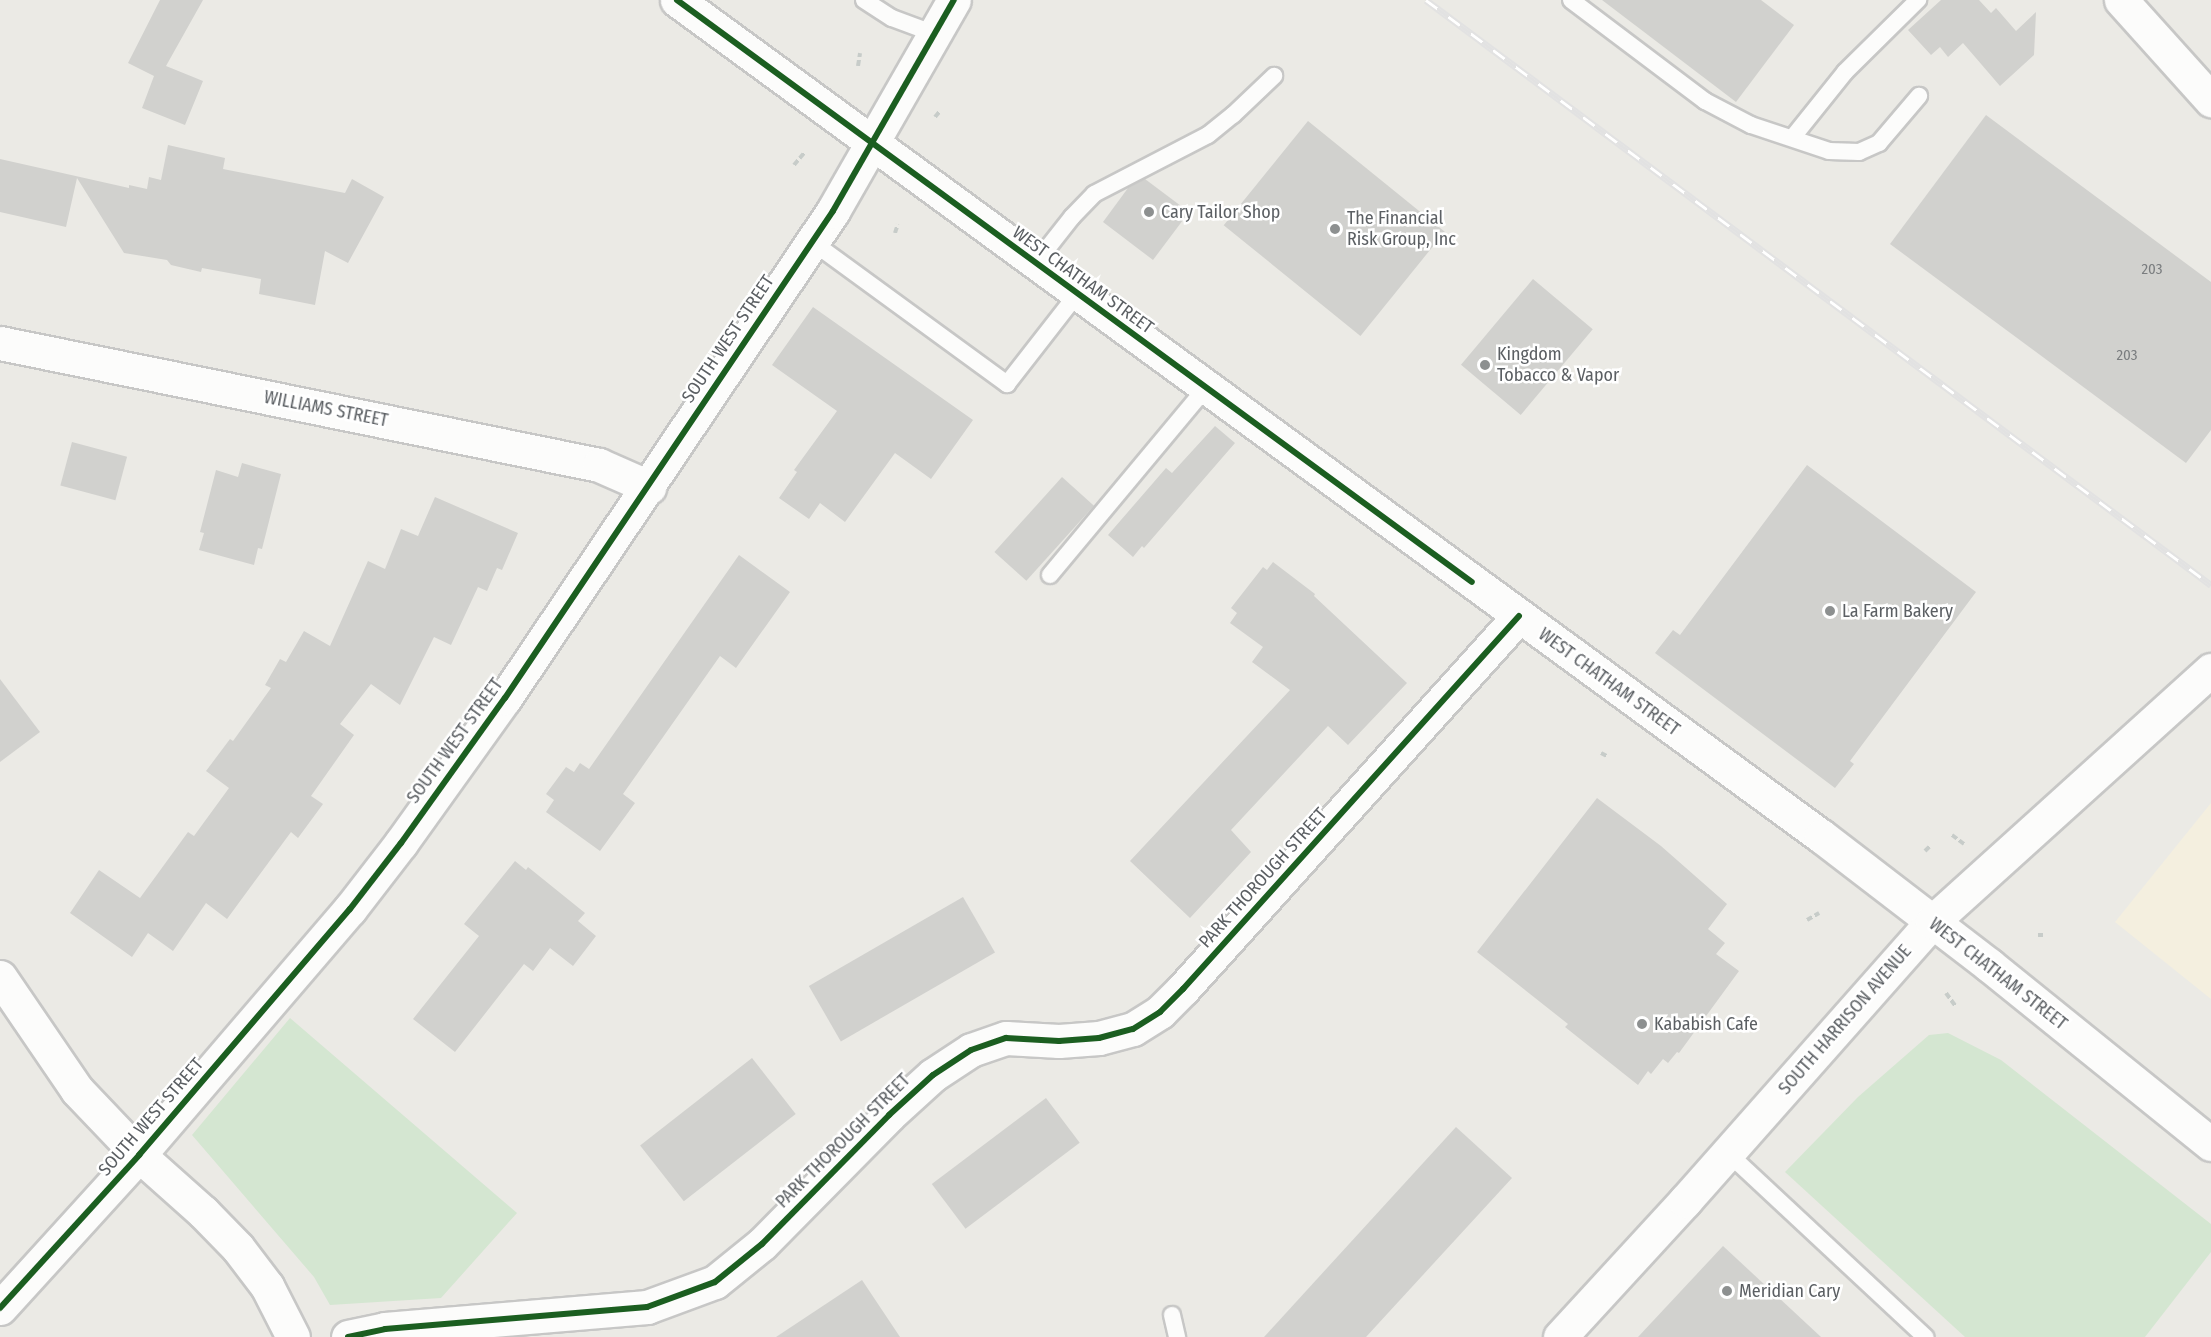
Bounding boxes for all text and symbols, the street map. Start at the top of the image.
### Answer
place label: Cary Tailor Shop [1161,201,1280,223]
marker: Cary Tailor Shop [1142,205,1156,219]
place label: The Financial Risk Group, Inc [1347,208,1456,250]
street label: WEST CHATHAM STREET [1008,222,1158,338]
marker: The Financial Risk Group, Inc [1328,222,1342,236]
house number: 203 [2141,261,2163,279]
street label: SOUTH WEST STREET [677,271,779,407]
place label: Kingdom Tobacco & Vapor [1497,344,1619,386]
house number: 203 [2116,347,2138,365]
marker: Kingdom Tobacco & Vapor [1478,358,1492,372]
street label: WILLIAMS STREET [262,386,390,432]
place label: La Farm Bakery [1842,600,1953,622]
marker: La Farm Bakery [1823,604,1837,618]
street label: WEST CHATHAM STREET [1534,624,1684,740]
street label: SOUTH WEST STREET [402,674,508,808]
street label: PARK THOROUGH STREET [1194,804,1332,952]
street label: WEST CHATHAM STREET [1925,913,2071,1035]
street label: SOUTH HARRISON AVENUE [1774,941,1916,1099]
place label: Kababish Cafe [1654,1013,1758,1035]
marker: Kababish Cafe [1635,1017,1649,1031]
street label: SOUTH WEST STREET [94,1054,208,1180]
street label: PARK THOROUGH STREET [771,1069,915,1213]
place label: Meridian Cary [1739,1280,1840,1302]
marker: Meridian Cary [1720,1284,1734,1298]

